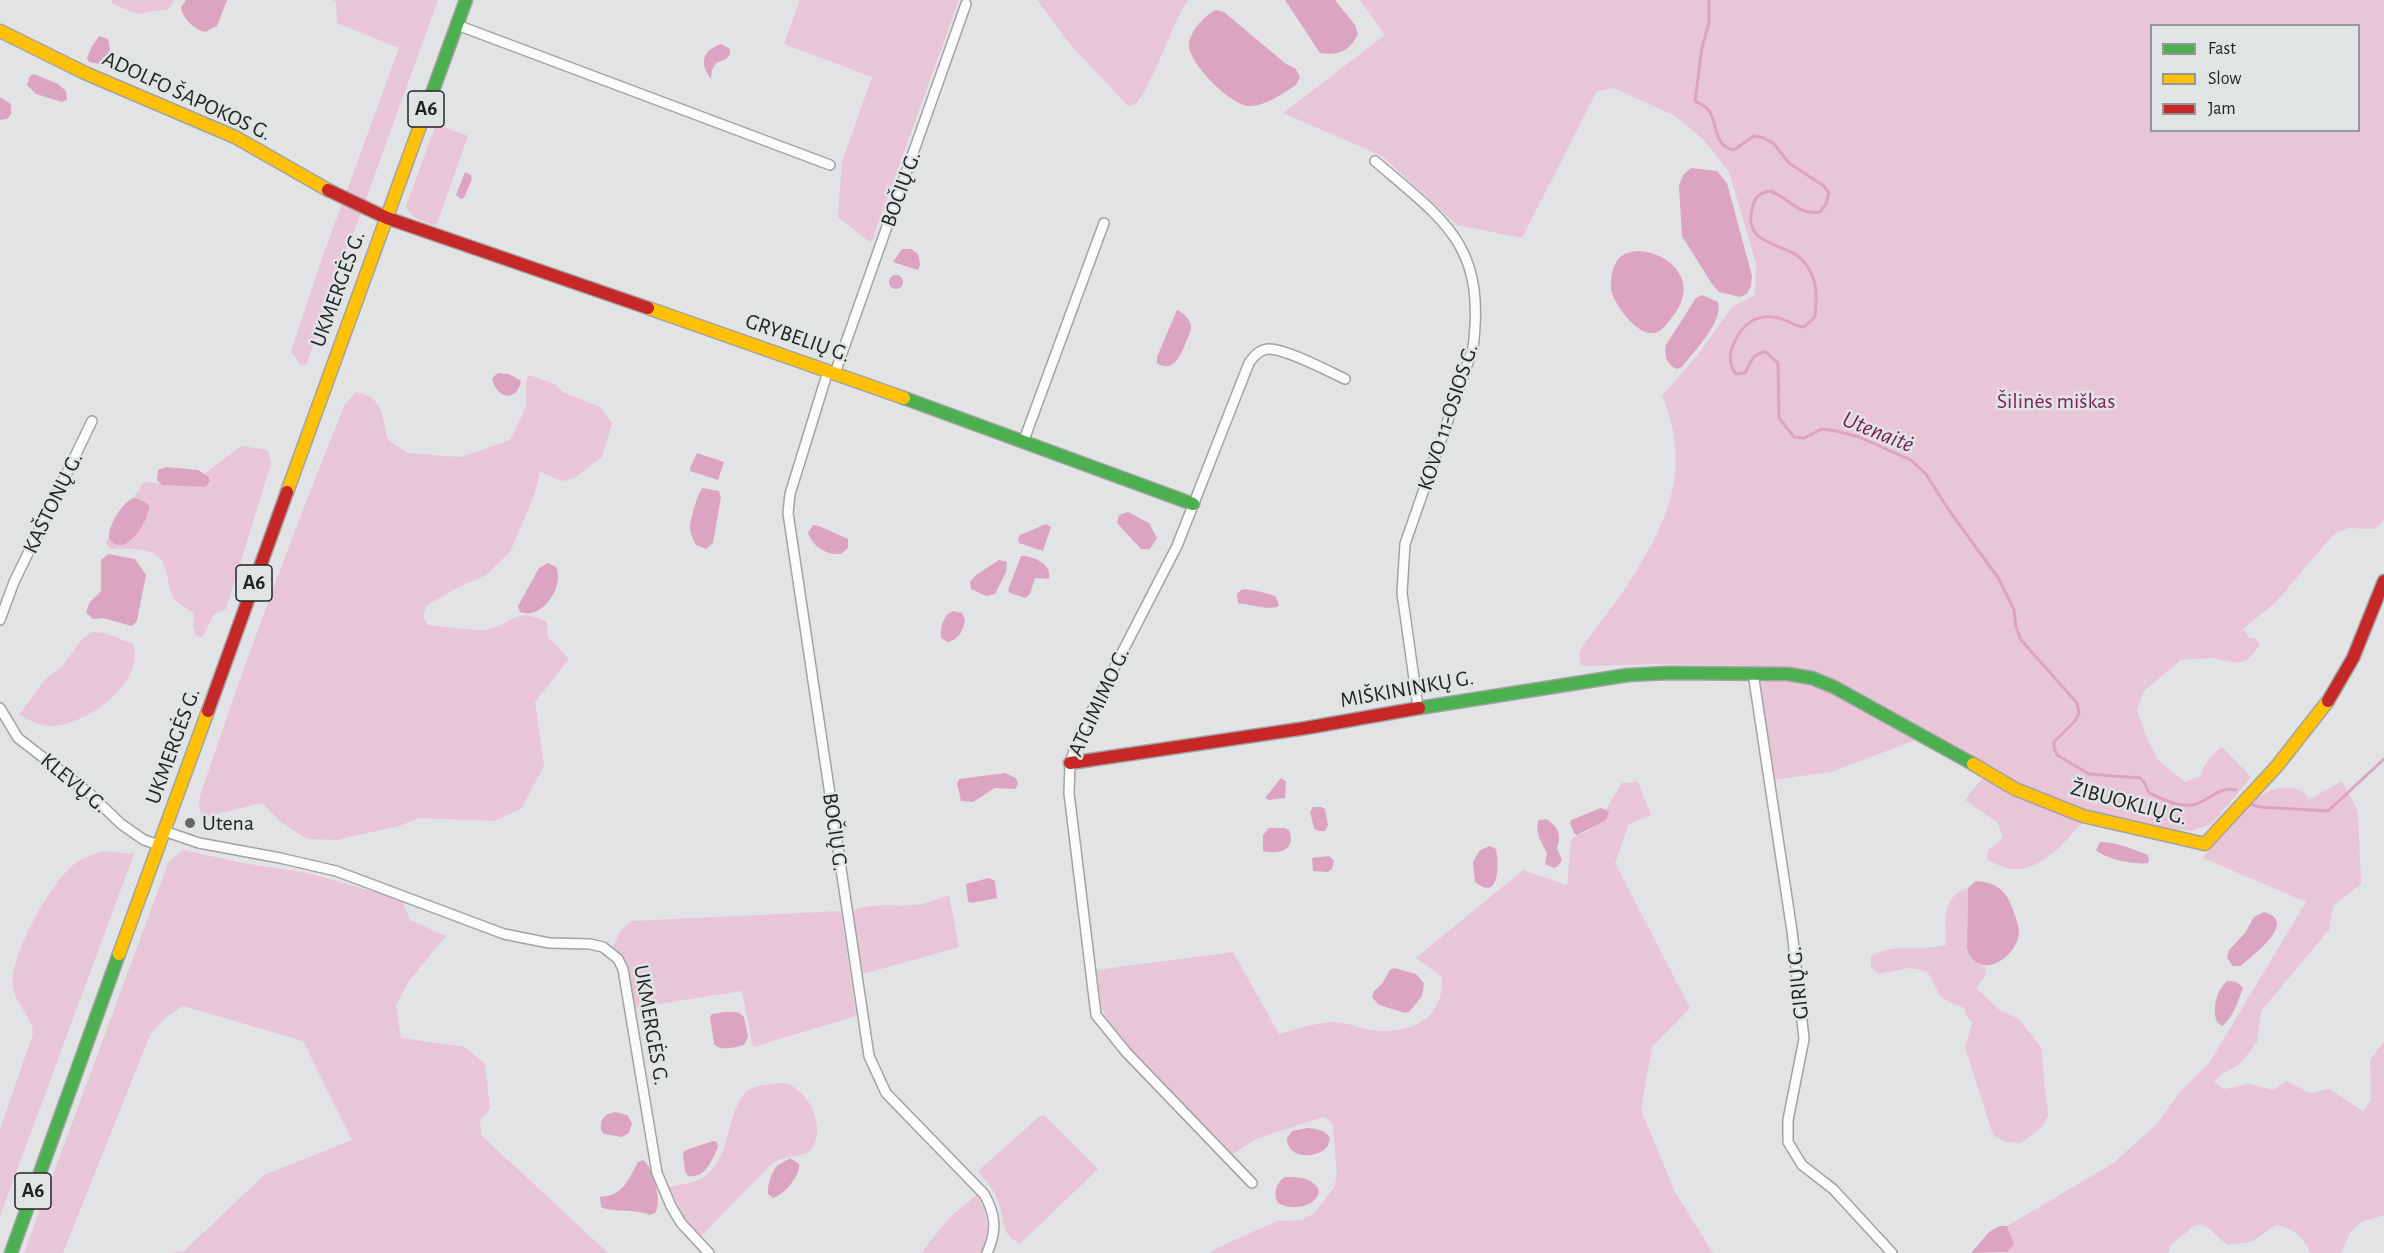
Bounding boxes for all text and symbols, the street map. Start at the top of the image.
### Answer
legend [2150,24,2360,132]
text: Fast [2208,40,2236,58]
street label: ADOLFO ŠAPOKOS G. [98,45,276,147]
text: Slow [2208,70,2241,88]
road number: A6 [408,91,444,127]
text: Jam [2208,100,2236,118]
street label: BOČIŲ G. [875,147,927,231]
street label: UKMERGĖS G. [305,227,371,351]
street label: GRYBELIŲ G. [742,308,854,368]
street label: KOVO 11-OSIOS G. [1412,340,1484,494]
park label: Šilinės miškas [1997,388,2115,414]
water label: Utenaitė [1838,405,1918,459]
street label: KAŠTONŲ G. [17,448,89,558]
road number: A6 [236,565,272,601]
street label: ATGIMIMO G. [1062,643,1136,761]
street label: MIŠKININKŲ G. [1338,664,1476,714]
street label: UKMERGĖS G. [140,684,206,808]
street label: KLEVŲ G. [35,747,113,819]
street label: ŽIBUOKLIŲ G. [2068,775,2190,831]
street label: BOČIŲ G. [816,791,854,873]
place label: Utena [202,810,254,836]
marker: Utena [183,816,197,830]
street label: GIRIŲ G. [1781,945,1815,1021]
street label: UKMERGĖS G. [627,963,675,1087]
road number: A6 [15,1173,51,1209]

